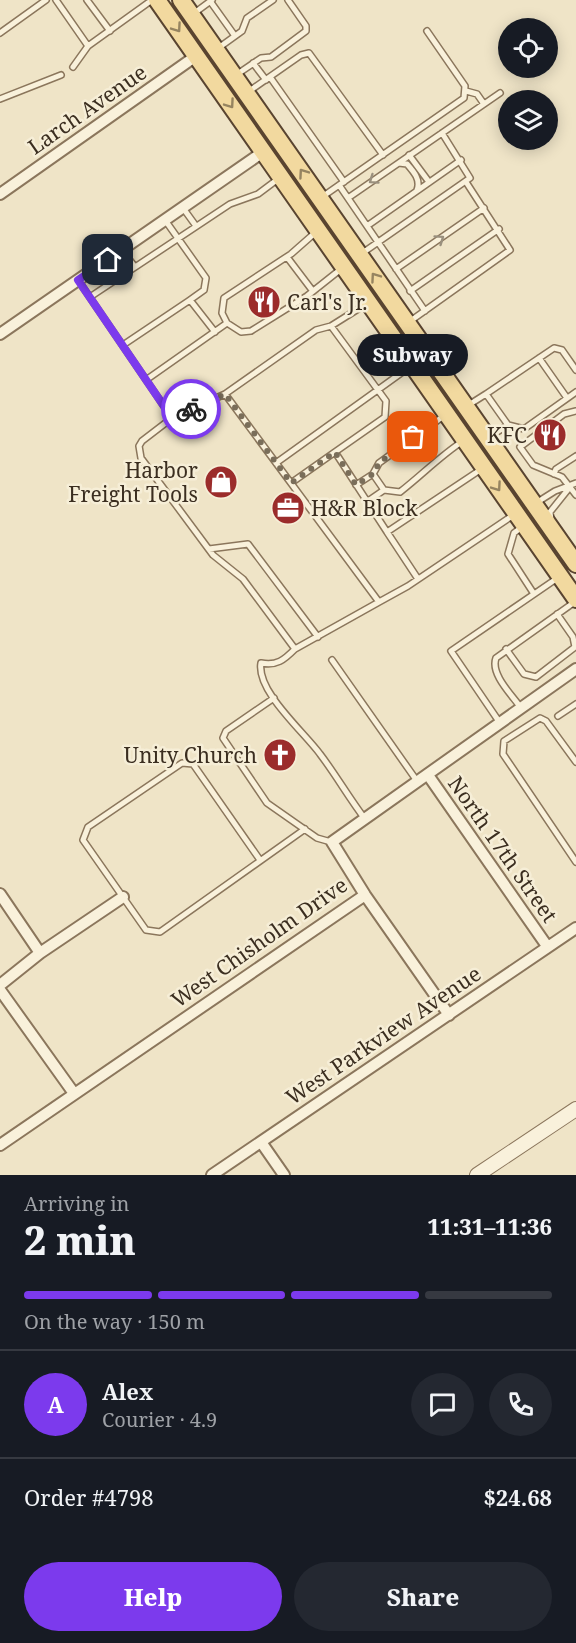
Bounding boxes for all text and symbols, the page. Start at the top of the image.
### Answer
map controls [498,18,558,150]
button: locate [498,18,558,78]
one-way arrow [170,22,181,33]
street label: Larch Avenue [22,58,152,160]
button: layers [498,90,558,150]
one-way arrow [223,97,234,108]
one-way arrow [299,168,310,179]
one-way arrow [369,173,380,184]
pin [82,234,133,285]
one-way arrow [433,235,444,246]
icon: home [91,243,124,276]
one-way arrow [371,272,382,283]
restaurant icon: Carl's Jr. [246,284,282,320]
place label: Carl's Jr. [287,288,368,316]
callout: Subway [358,335,468,377]
text: Subway [373,341,452,368]
courier [161,379,221,439]
icon: bike [175,393,208,426]
pin [387,411,438,462]
restaurant icon: KFC [532,417,568,453]
icon: bag [396,420,429,453]
place label: KFC [487,421,527,449]
place label: Harbor Freight Tools [68,456,198,508]
shop icon: Harbor Freight Tools [203,464,239,500]
one-way arrow [490,480,501,491]
office icon: H&R Block [270,490,306,526]
place label: H&R Block [311,494,418,522]
church icon: Unity Church [262,737,298,773]
place label: Unity Church [124,741,257,769]
street label: North 17th Street [442,770,564,928]
street label: West Chisholm Drive [165,871,353,1013]
street label: West Parkview Avenue [280,959,486,1111]
text: Arriving in [24,1190,129,1217]
text: 11:31–11:36 [428,1211,552,1241]
text: 2 min [24,1213,136,1266]
text: On the way · 150 m [24,1308,205,1335]
button: chat [411,1373,474,1436]
button: phone [489,1373,552,1436]
text: Alex [102,1376,153,1406]
text: A [47,1389,64,1419]
text: Courier · 4.9 [102,1406,217,1433]
text: Order #4798 [24,1482,154,1512]
text: $24.68 [483,1482,552,1512]
button: Help [24,1562,282,1631]
button: Share [294,1562,552,1631]

